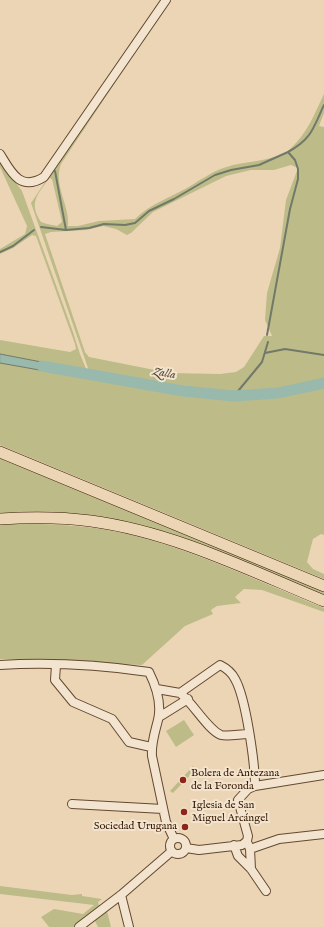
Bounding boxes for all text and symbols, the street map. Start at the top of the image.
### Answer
water label: Zalla [151,365,177,383]
place label: Bolera de Antezana de la Foronda [191,767,279,793]
marker: Bolera de Antezana de la Foronda [178,775,188,785]
place label: Iglesia de San Miguel Arcángel [192,799,268,825]
marker: Iglesia de San Miguel Arcángel [179,807,189,817]
place label: Sociedad Urugana [94,820,177,834]
marker: Sociedad Urugana [180,822,190,832]

